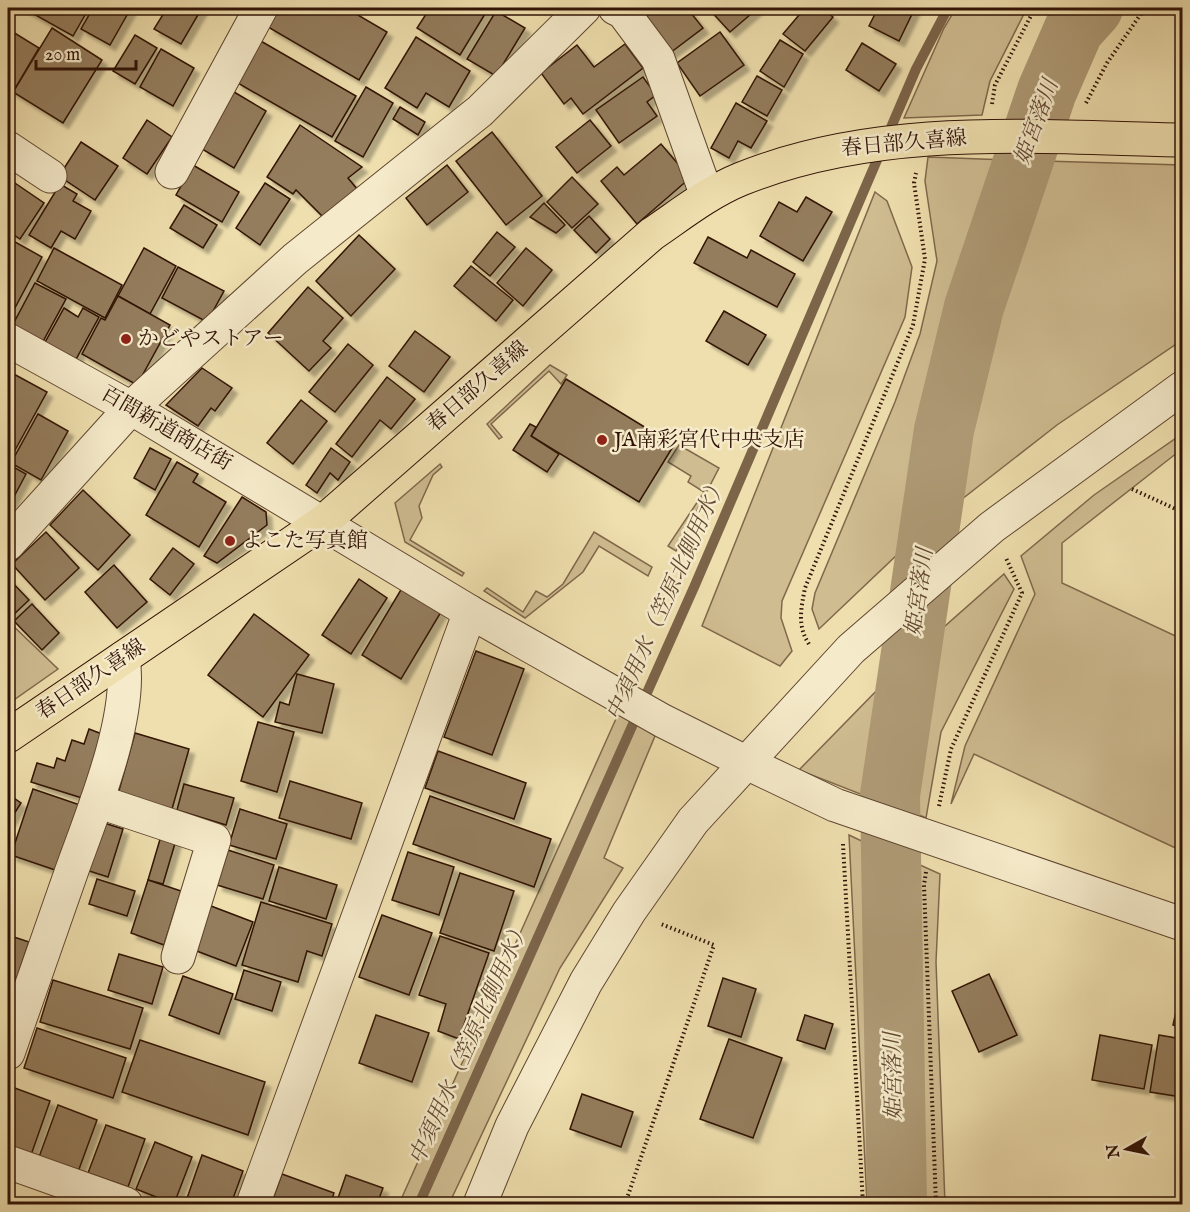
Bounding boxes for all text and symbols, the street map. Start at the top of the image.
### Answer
scale bar [36,33,136,71]
text: 20 m [45,44,80,67]
water label: 姫宮落川 [1009,74,1066,168]
street label: 春日部久喜線 [840,125,968,163]
place label: かどやストアー [138,326,284,353]
marker: かどやストアー [119,332,133,346]
street label: 春日部久喜線 [422,335,534,439]
street label: 百間新道商店街 [96,381,236,477]
place label: JA南彩宮代中央支店 [612,427,804,454]
marker: JA南彩宮代中央支店 [595,433,609,447]
water label: 中須用水（笠原北側用水） [601,473,733,725]
place label: よこた写真館 [242,528,368,555]
marker: よこた写真館 [223,534,237,548]
water label: 姫宮落川 [900,545,940,638]
street label: 春日部久喜線 [31,634,151,726]
water label: 中須用水（笠原北側用水） [404,917,536,1169]
water label: 姫宮落川 [879,1030,909,1120]
north arrow [1097,1119,1157,1179]
text: N [1103,1142,1125,1160]

